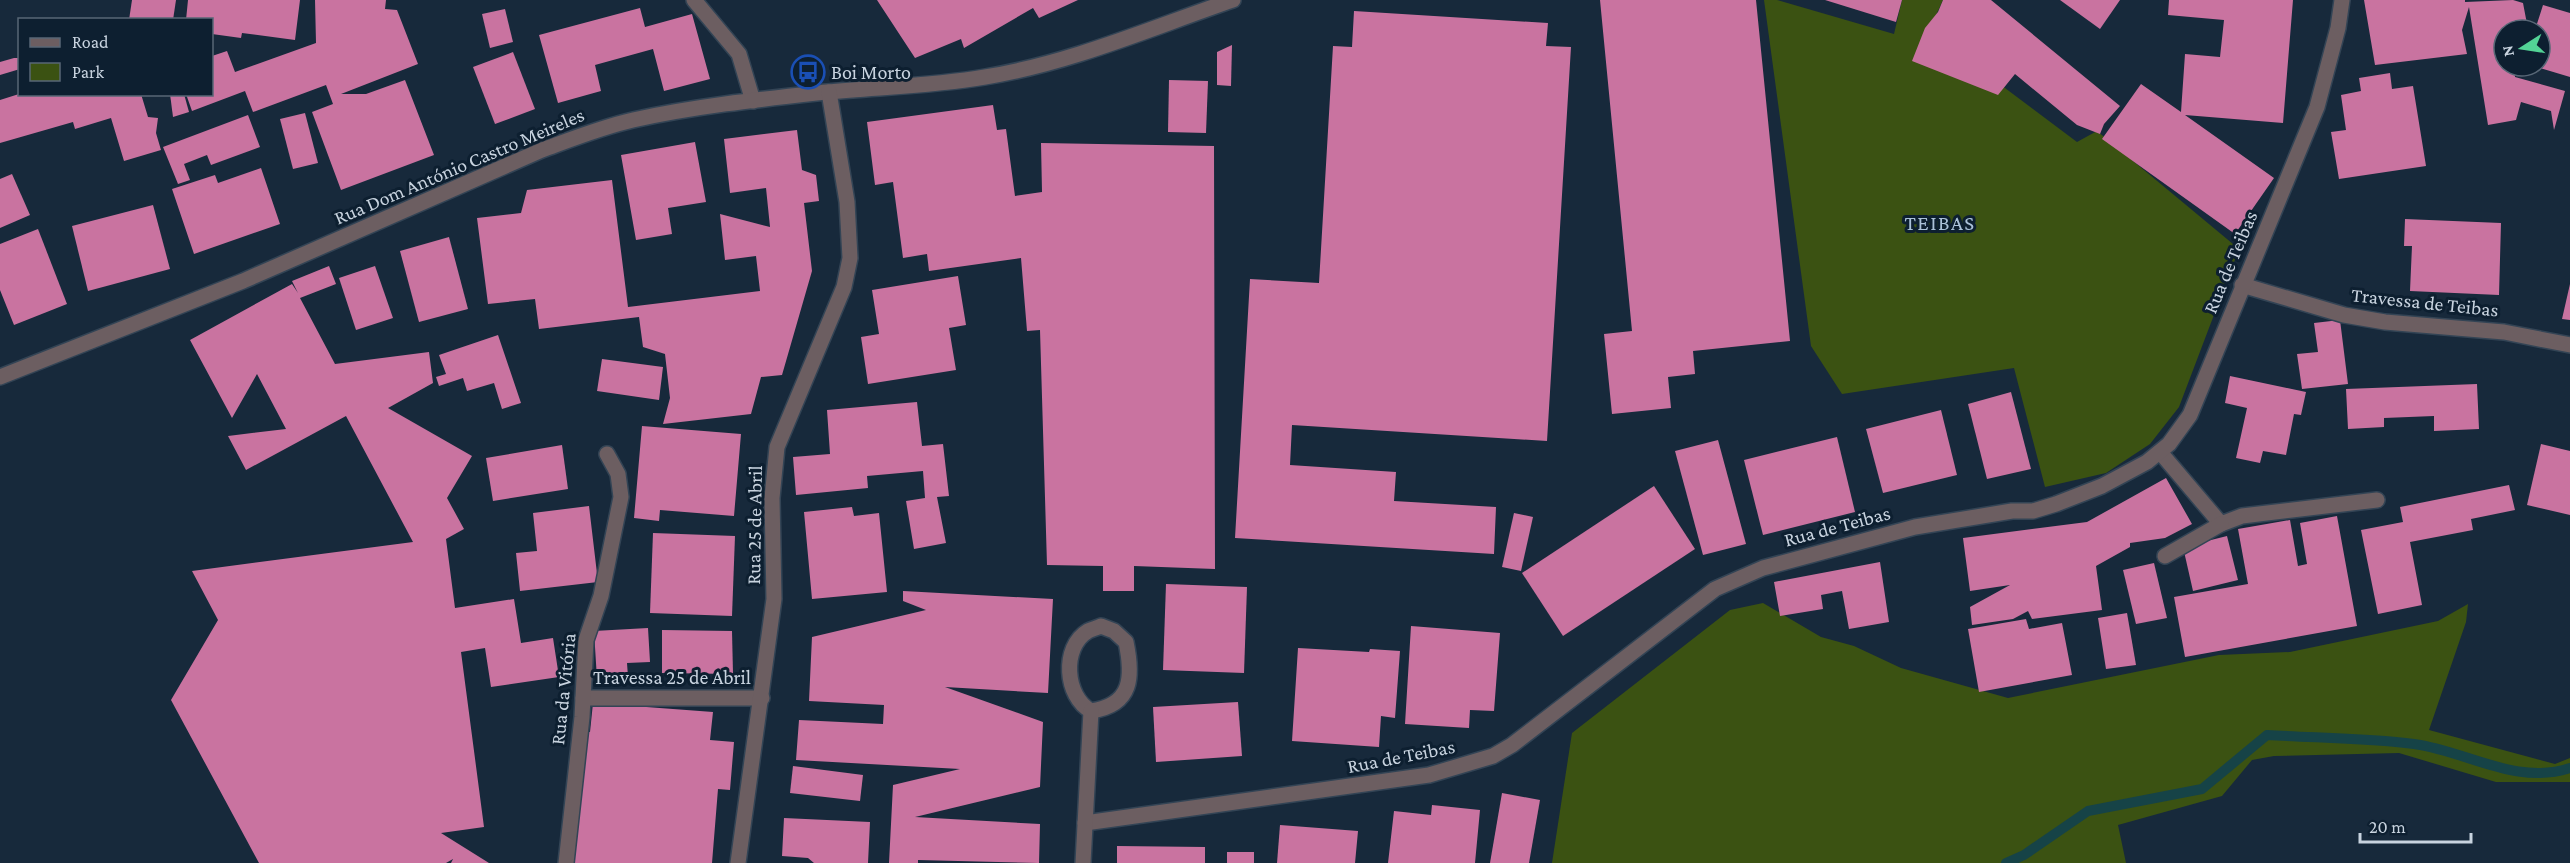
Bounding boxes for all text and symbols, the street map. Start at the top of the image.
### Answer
legend [18,18,213,96]
north arrow [2492,18,2552,78]
text: Road [72,32,109,52]
text: N [2498,44,2517,58]
bus stop icon: Boi Morto [790,54,826,90]
place label: Boi Morto [831,61,911,83]
text: Park [72,62,104,82]
street label: Rua Dom António Castro Meireles [331,103,587,229]
street label: Rua de Teibas [2199,207,2261,316]
district label: TEIBAS [1904,211,1976,235]
street label: Travessa de Teibas [2350,283,2500,321]
street label: Rua 25 de Abril [742,465,766,585]
street label: Rua de Teibas [1781,501,1893,551]
street label: Rua da Vitória [546,632,580,746]
street label: Travessa 25 de Abril [593,666,751,688]
street label: Rua de Teibas [1345,735,1457,777]
scale bar [2360,806,2471,844]
text: 20 m [2369,817,2406,837]

